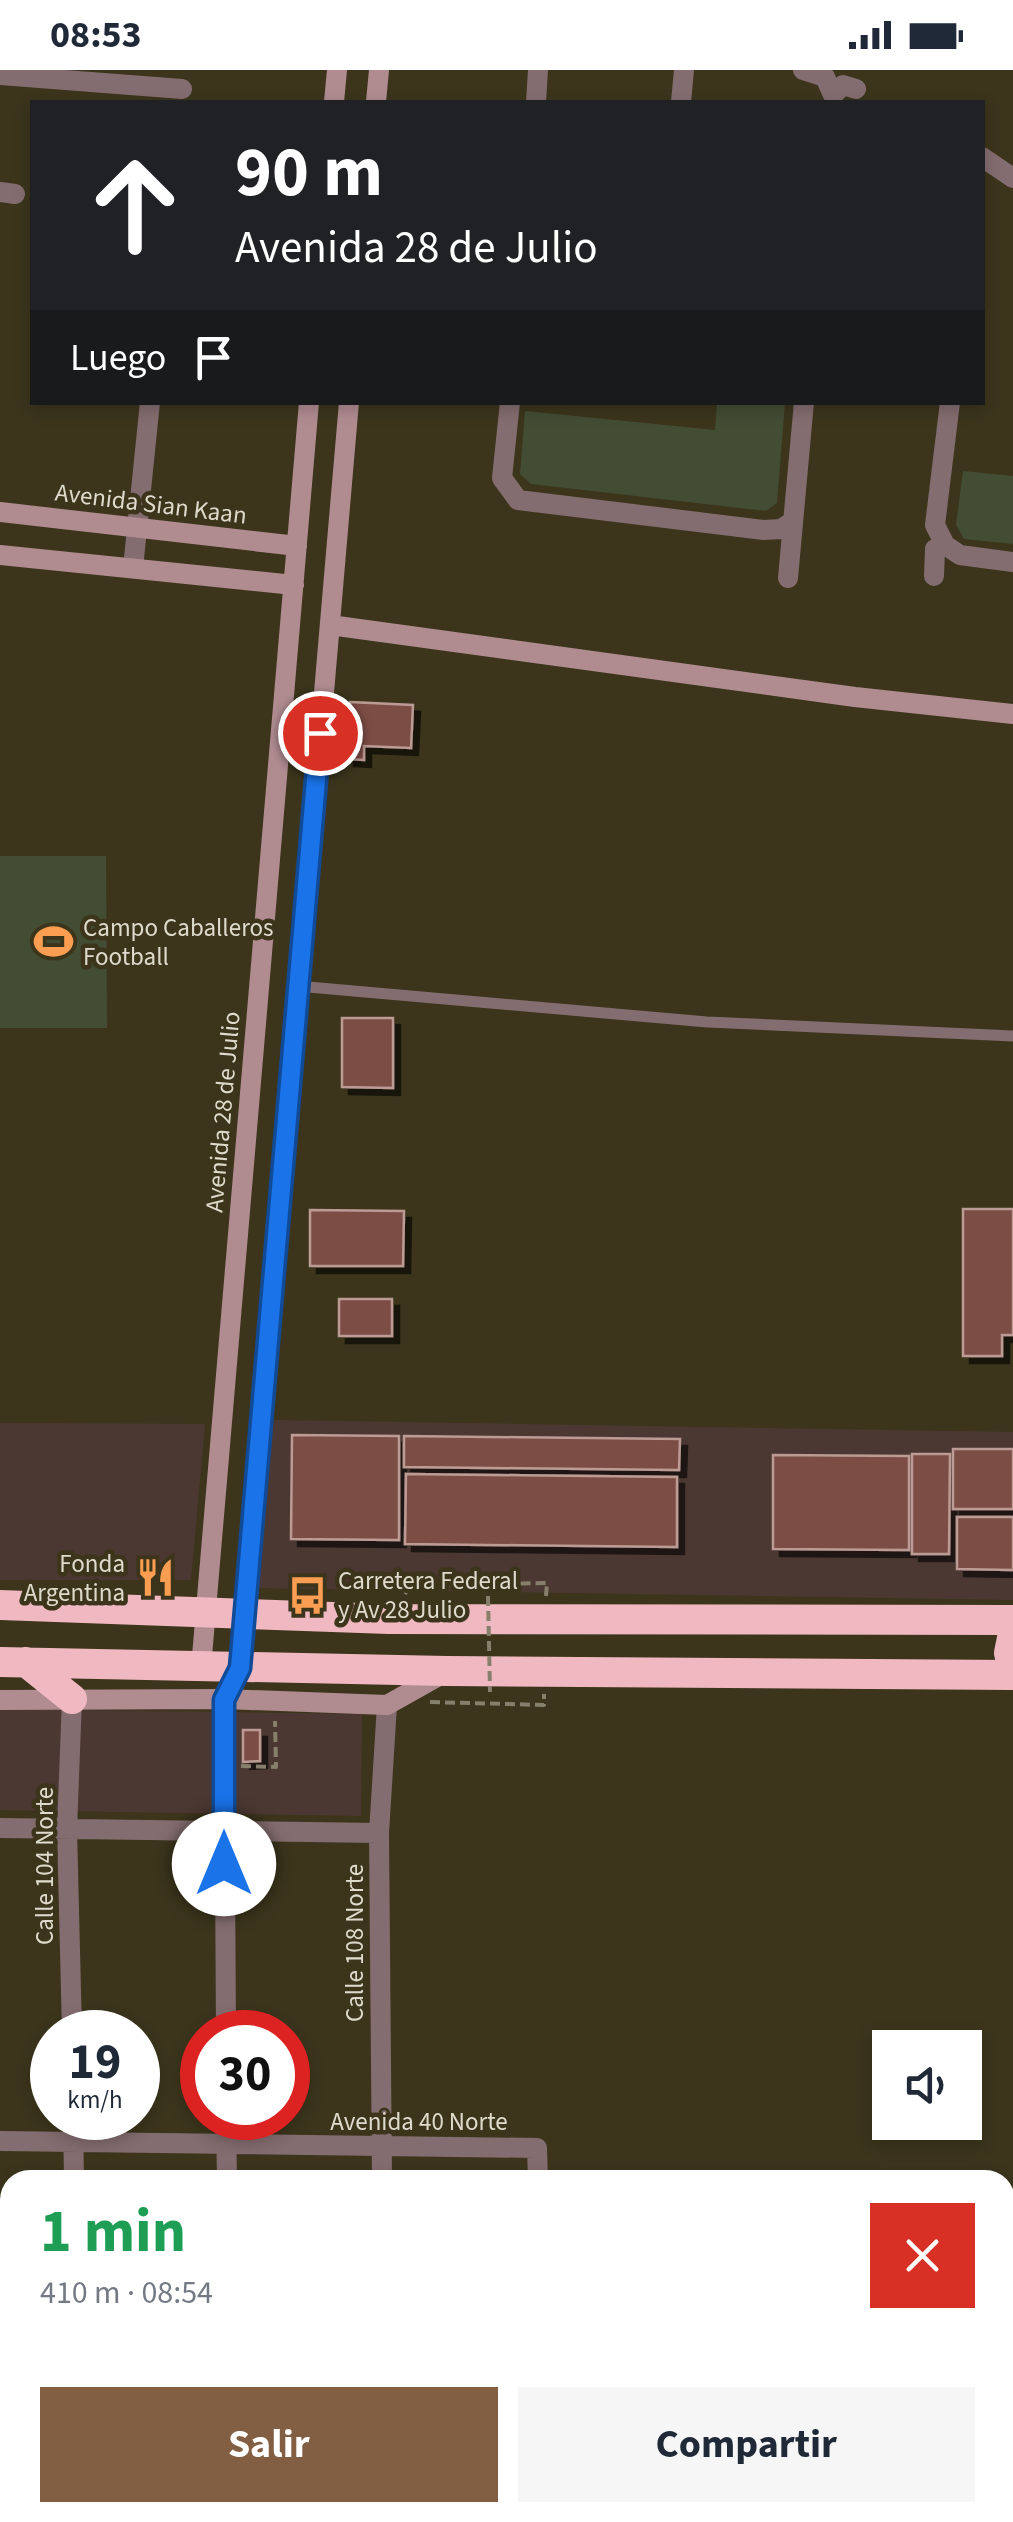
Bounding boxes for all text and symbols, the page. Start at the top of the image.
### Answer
text: 08:53 [50,8,142,62]
text: 90 m [235,123,383,223]
icon: ahead [70,140,200,270]
text: Avenida 28 de Julio [235,216,598,280]
icon: arrive [186,330,241,385]
text: Luego [70,331,166,385]
street label: Avenida Sian Kaan [53,474,249,534]
pin [278,691,363,776]
icon: arrive [293,706,348,761]
place label: Campo Caballeros Football [83,910,274,975]
sports icon: Campo Caballeros Football [32,921,74,963]
street label: Avenida 28 de Julio [196,1010,250,1214]
place label: Fonda Argentina [24,1546,125,1611]
restaurant icon: Fonda Argentina [134,1557,176,1599]
place label: Carretera Federal y Av 28 Julio [338,1563,518,1628]
bus stop icon: Carretera Federal y Av 28 Julio [287,1574,329,1616]
street label: Calle 104 Norte [27,1787,63,1945]
position arrow [172,1812,276,1916]
street label: Calle 108 Norte [337,1864,373,2022]
speed limit sign: 30 [180,2010,310,2140]
text: 19 [69,2027,121,2098]
map controls [872,2030,982,2140]
button: sound [872,2030,982,2140]
text: km/h [67,2082,123,2118]
street label: Avenida 40 Norte [330,2104,508,2140]
text: 1 min [40,2190,186,2275]
button: close [870,2203,975,2308]
text: 410 m · 08:54 [40,2270,213,2316]
button: Salir [40,2387,498,2502]
button: Compartir [518,2387,975,2502]

